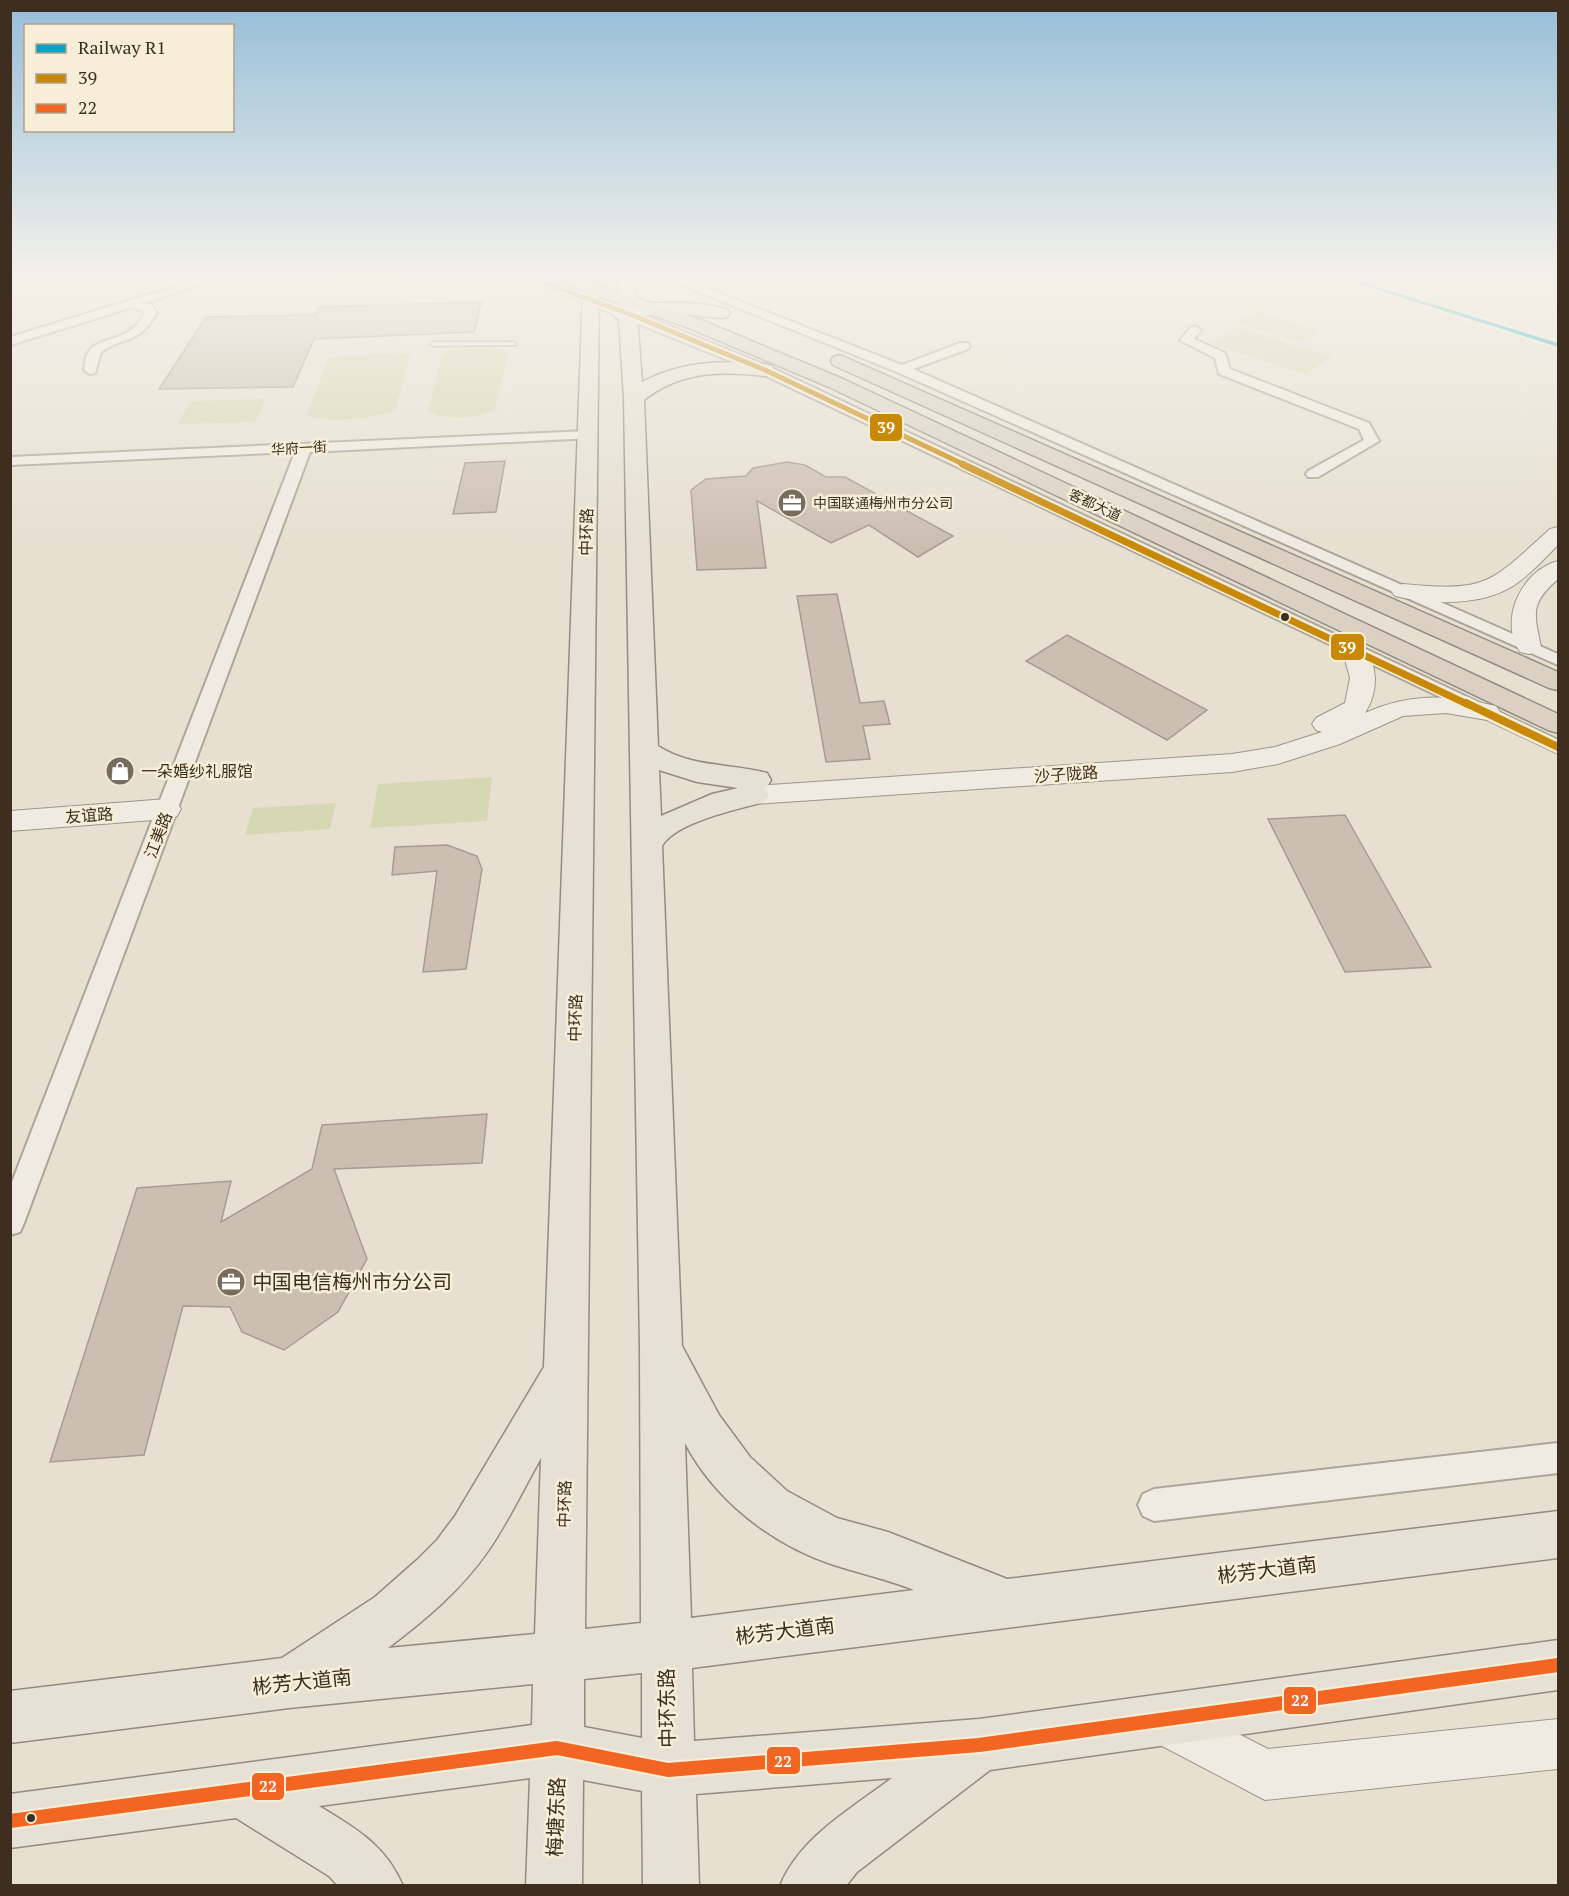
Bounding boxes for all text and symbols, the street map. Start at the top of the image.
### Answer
legend [24,24,234,132]
text: Railway R1 [78,35,166,59]
text: 39 [78,65,97,89]
text: 22 [78,95,97,119]
line badge: 39 [869,413,903,442]
text: 39 [877,416,895,438]
street label: 华府一街 [271,437,327,458]
street label: 客都大道 [1066,484,1125,525]
office icon: 中国联通梅州市分公司 [776,487,808,519]
place label: 中国联通梅州市分公司 [813,493,953,512]
street label: 中环路 [575,508,597,556]
unlabelled marker [1279,611,1291,623]
line badge: 39 [1330,633,1365,661]
text: 39 [1338,636,1356,658]
shop icon: 一朵婚纱礼服馆 [104,755,136,787]
place label: 一朵婚纱礼服馆 [141,760,253,782]
street label: 沙子陇路 [1033,761,1099,787]
street label: 友谊路 [64,802,114,828]
street label: 江美路 [139,809,177,861]
street label: 中环路 [564,994,586,1042]
office icon: 中国电信梅州市分公司 [215,1266,247,1298]
place label: 中国电信梅州市分公司 [252,1268,452,1295]
street label: 中环路 [552,1480,576,1528]
street label: 彬芳大道南 [1216,1550,1318,1589]
street label: 彬芳大道南 [734,1611,836,1650]
street label: 彬芳大道南 [251,1663,353,1700]
street label: 中环东路 [652,1668,681,1748]
line badge: 22 [1283,1686,1317,1715]
text: 22 [1291,1689,1309,1711]
line badge: 22 [766,1746,801,1775]
text: 22 [774,1750,792,1772]
line badge: 22 [251,1772,285,1801]
text: 22 [259,1775,277,1797]
street label: 梅塘东路 [541,1777,570,1857]
unlabelled marker [25,1812,37,1824]

